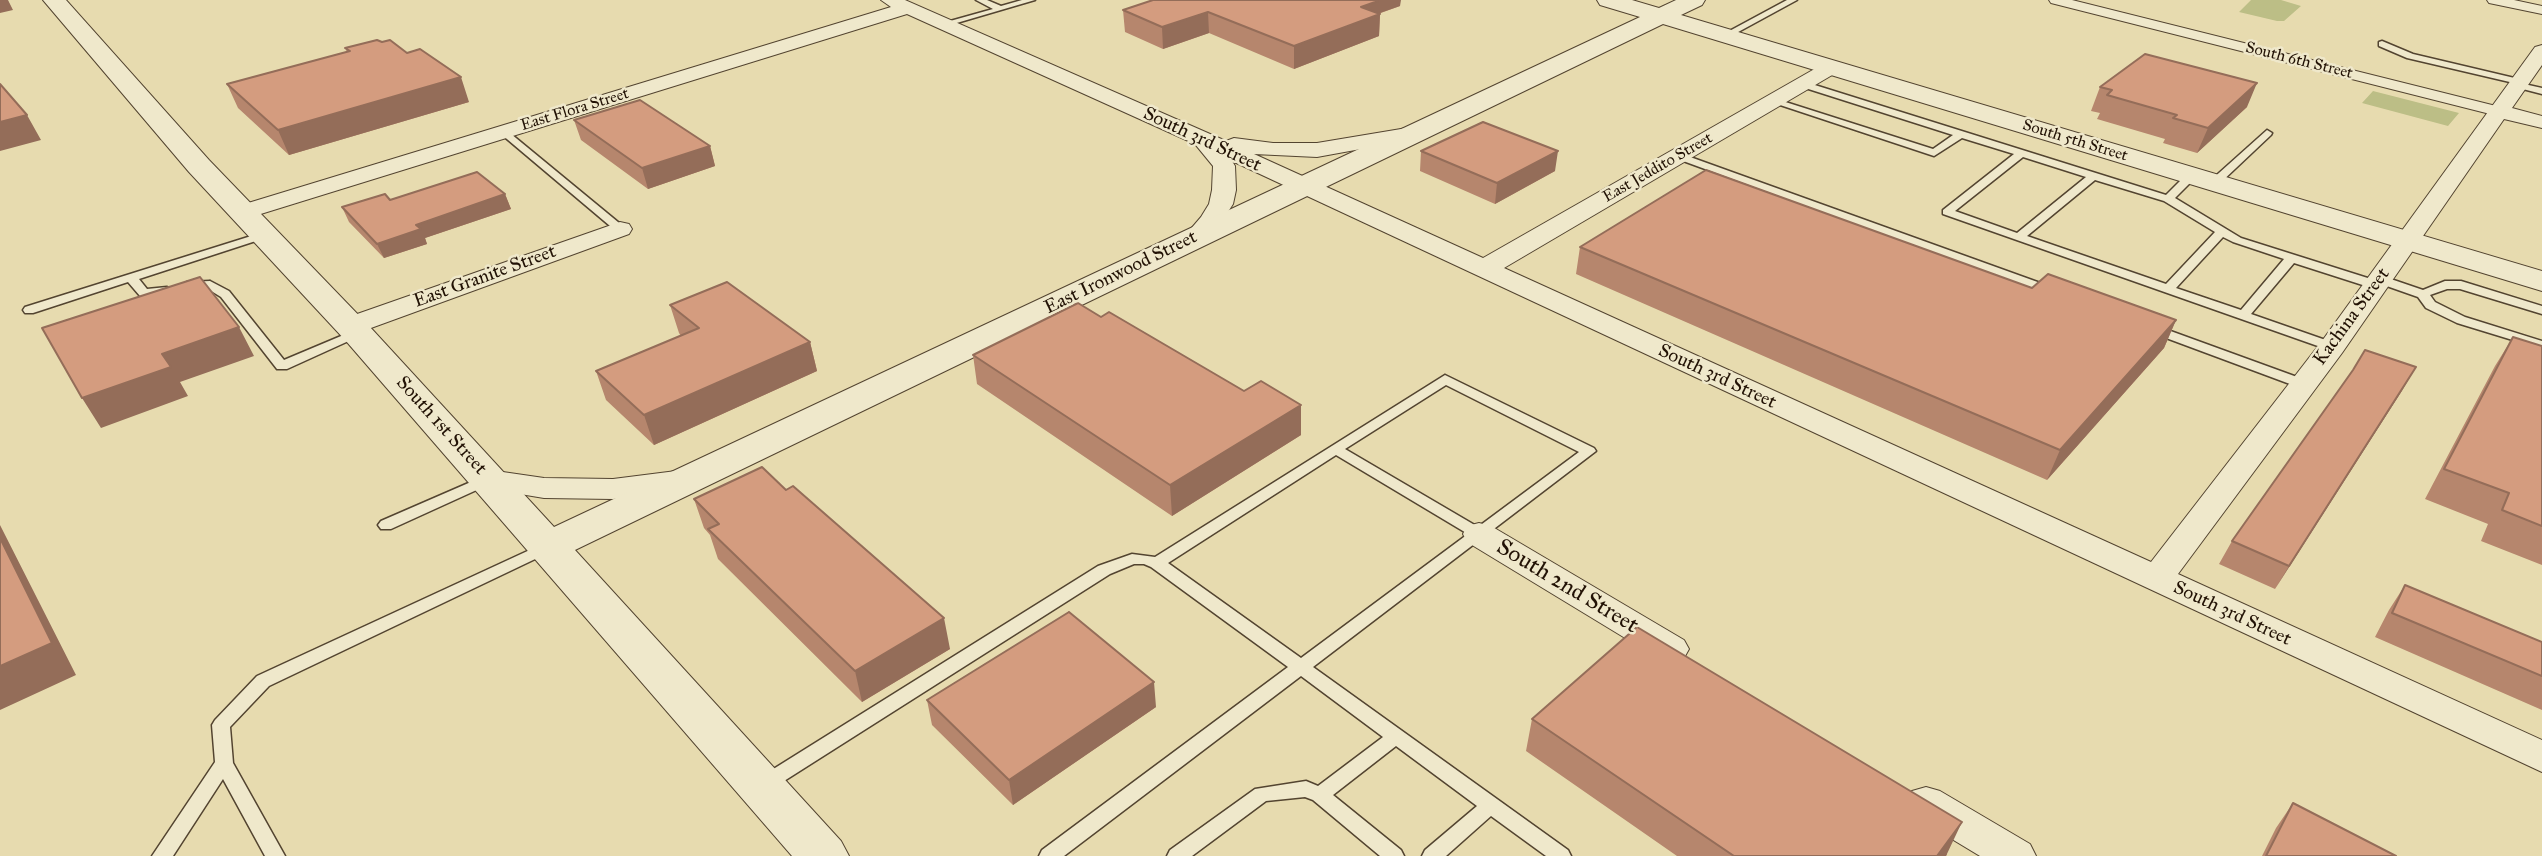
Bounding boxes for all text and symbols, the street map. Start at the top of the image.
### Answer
street label: South 6th Street [2243,38,2355,84]
street label: East Flora Street [519,84,631,136]
street label: South 3rd Street [1139,103,1265,177]
street label: South 5th Street [2020,116,2130,166]
street label: East Jeddito Street [1600,129,1716,207]
street label: East Ironwood Street [1041,226,1201,320]
street label: East Granite Street [411,241,559,313]
street label: Kachina Street [2309,264,2395,370]
street label: South 3rd Street [1654,340,1780,414]
street label: South 1st Street [391,372,491,480]
street label: South 2nd Street [1491,534,1643,640]
street label: South 3rd Street [2169,577,2295,651]

